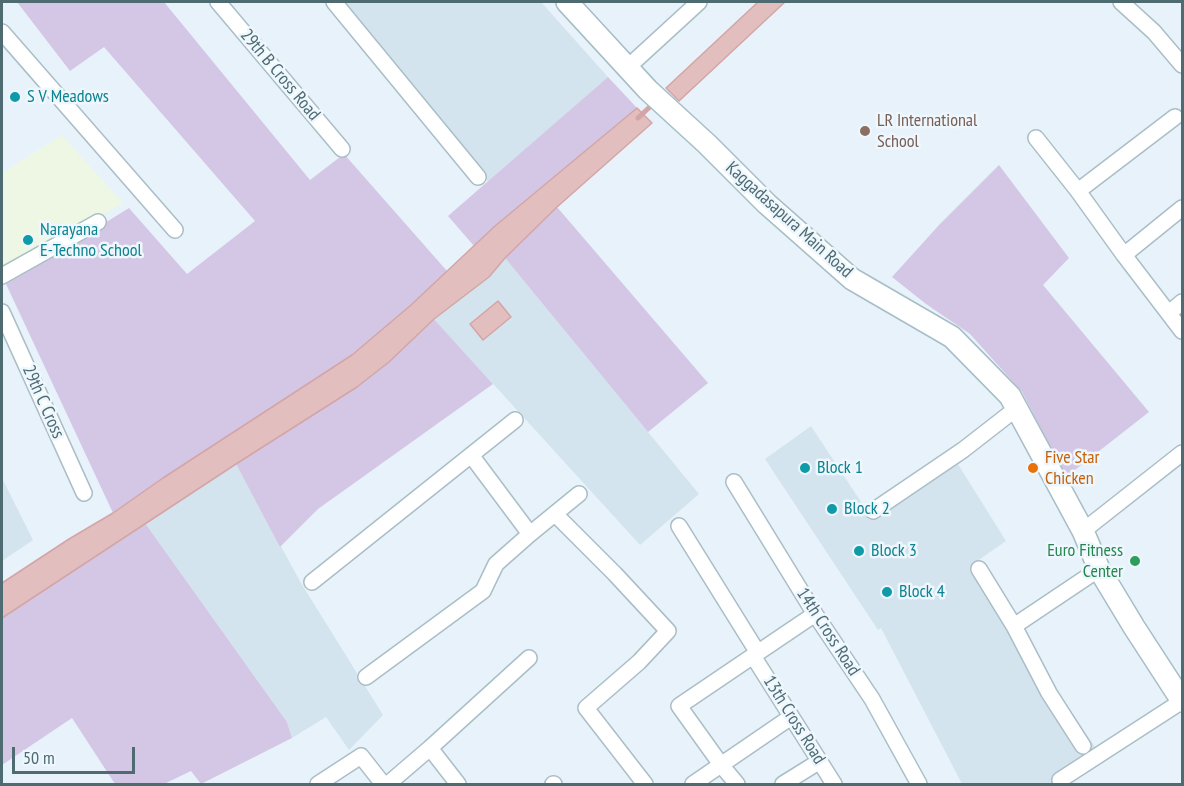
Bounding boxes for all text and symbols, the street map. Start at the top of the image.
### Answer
street label: 29th B Cross Road [236,25,324,125]
place label: S V Meadows [27,86,109,108]
marker: S V Meadows [8,90,22,104]
place label: LR International School [877,110,977,152]
marker: LR International School [858,124,872,138]
street label: Kaggadasapura Main Road [721,157,857,283]
place label: Narayana E-Techno School [40,219,142,262]
marker: Narayana E-Techno School [21,233,35,247]
street label: 29th C Cross [17,362,69,442]
place label: Five Star Chicken [1045,447,1099,490]
place label: Block 1 [817,457,863,479]
marker: Block 1 [798,461,812,475]
marker: Five Star Chicken [1026,461,1040,475]
place label: Block 2 [844,498,890,520]
marker: Block 2 [825,502,839,516]
place label: Block 3 [871,540,917,562]
place label: Euro Fitness Center [1047,540,1123,582]
marker: Block 3 [852,544,866,558]
marker: Euro Fitness Center [1128,554,1142,568]
place label: Block 4 [899,581,945,603]
street label: 14th Cross Road [792,584,864,680]
marker: Block 4 [880,585,894,599]
street label: 13th Cross Road [758,672,830,768]
scale bar [15,735,138,773]
text: 50 m [23,746,55,769]

